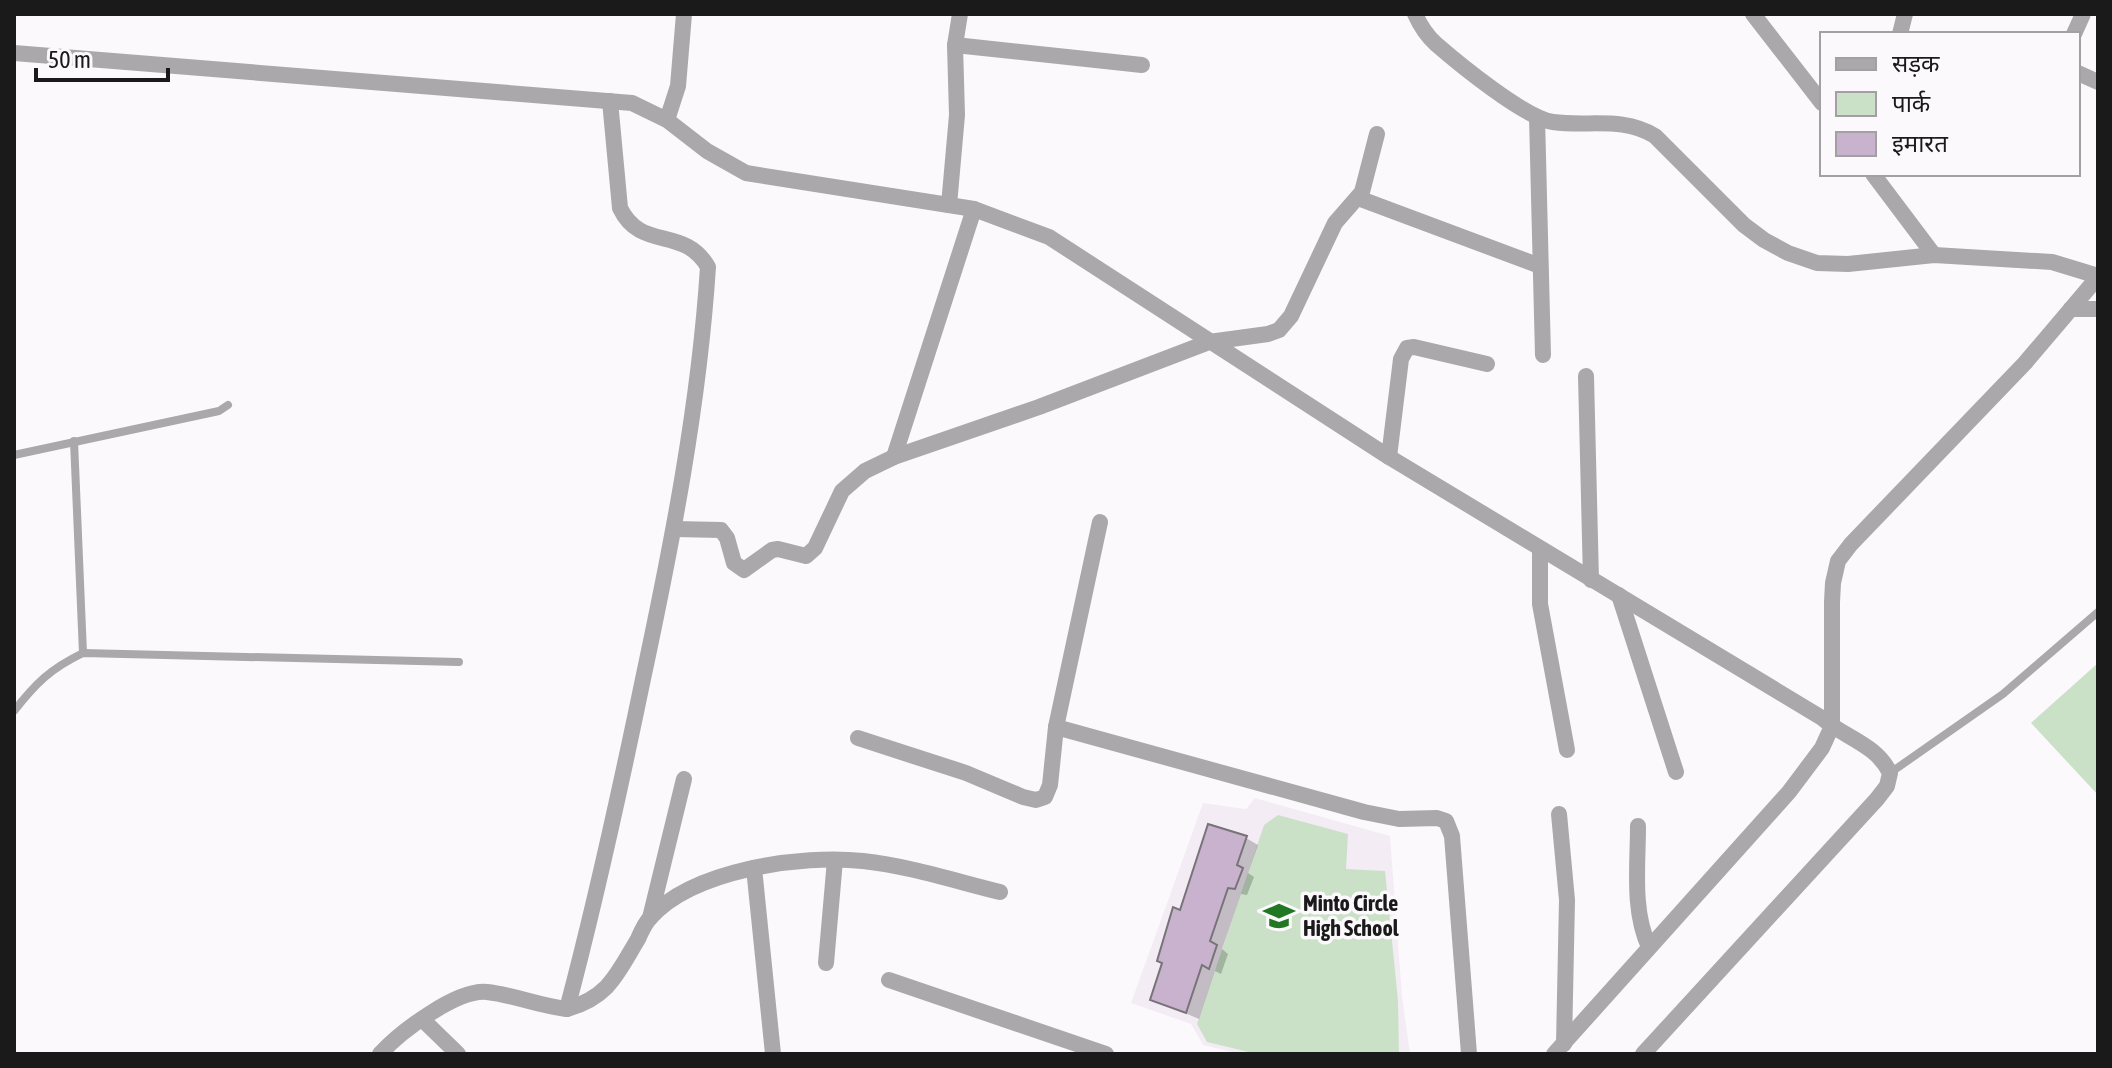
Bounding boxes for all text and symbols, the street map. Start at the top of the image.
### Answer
scale bar [36,32,168,82]
legend [1820,32,2080,176]
text: 50 m [48,46,91,73]
text: सड़क [1892,50,1940,77]
text: पार्क [1892,90,1931,117]
text: इमारत [1892,130,1949,157]
place label: Minto Circle High School [1303,890,1400,941]
school or university icon: Minto Circle High School [1262,899,1296,933]

